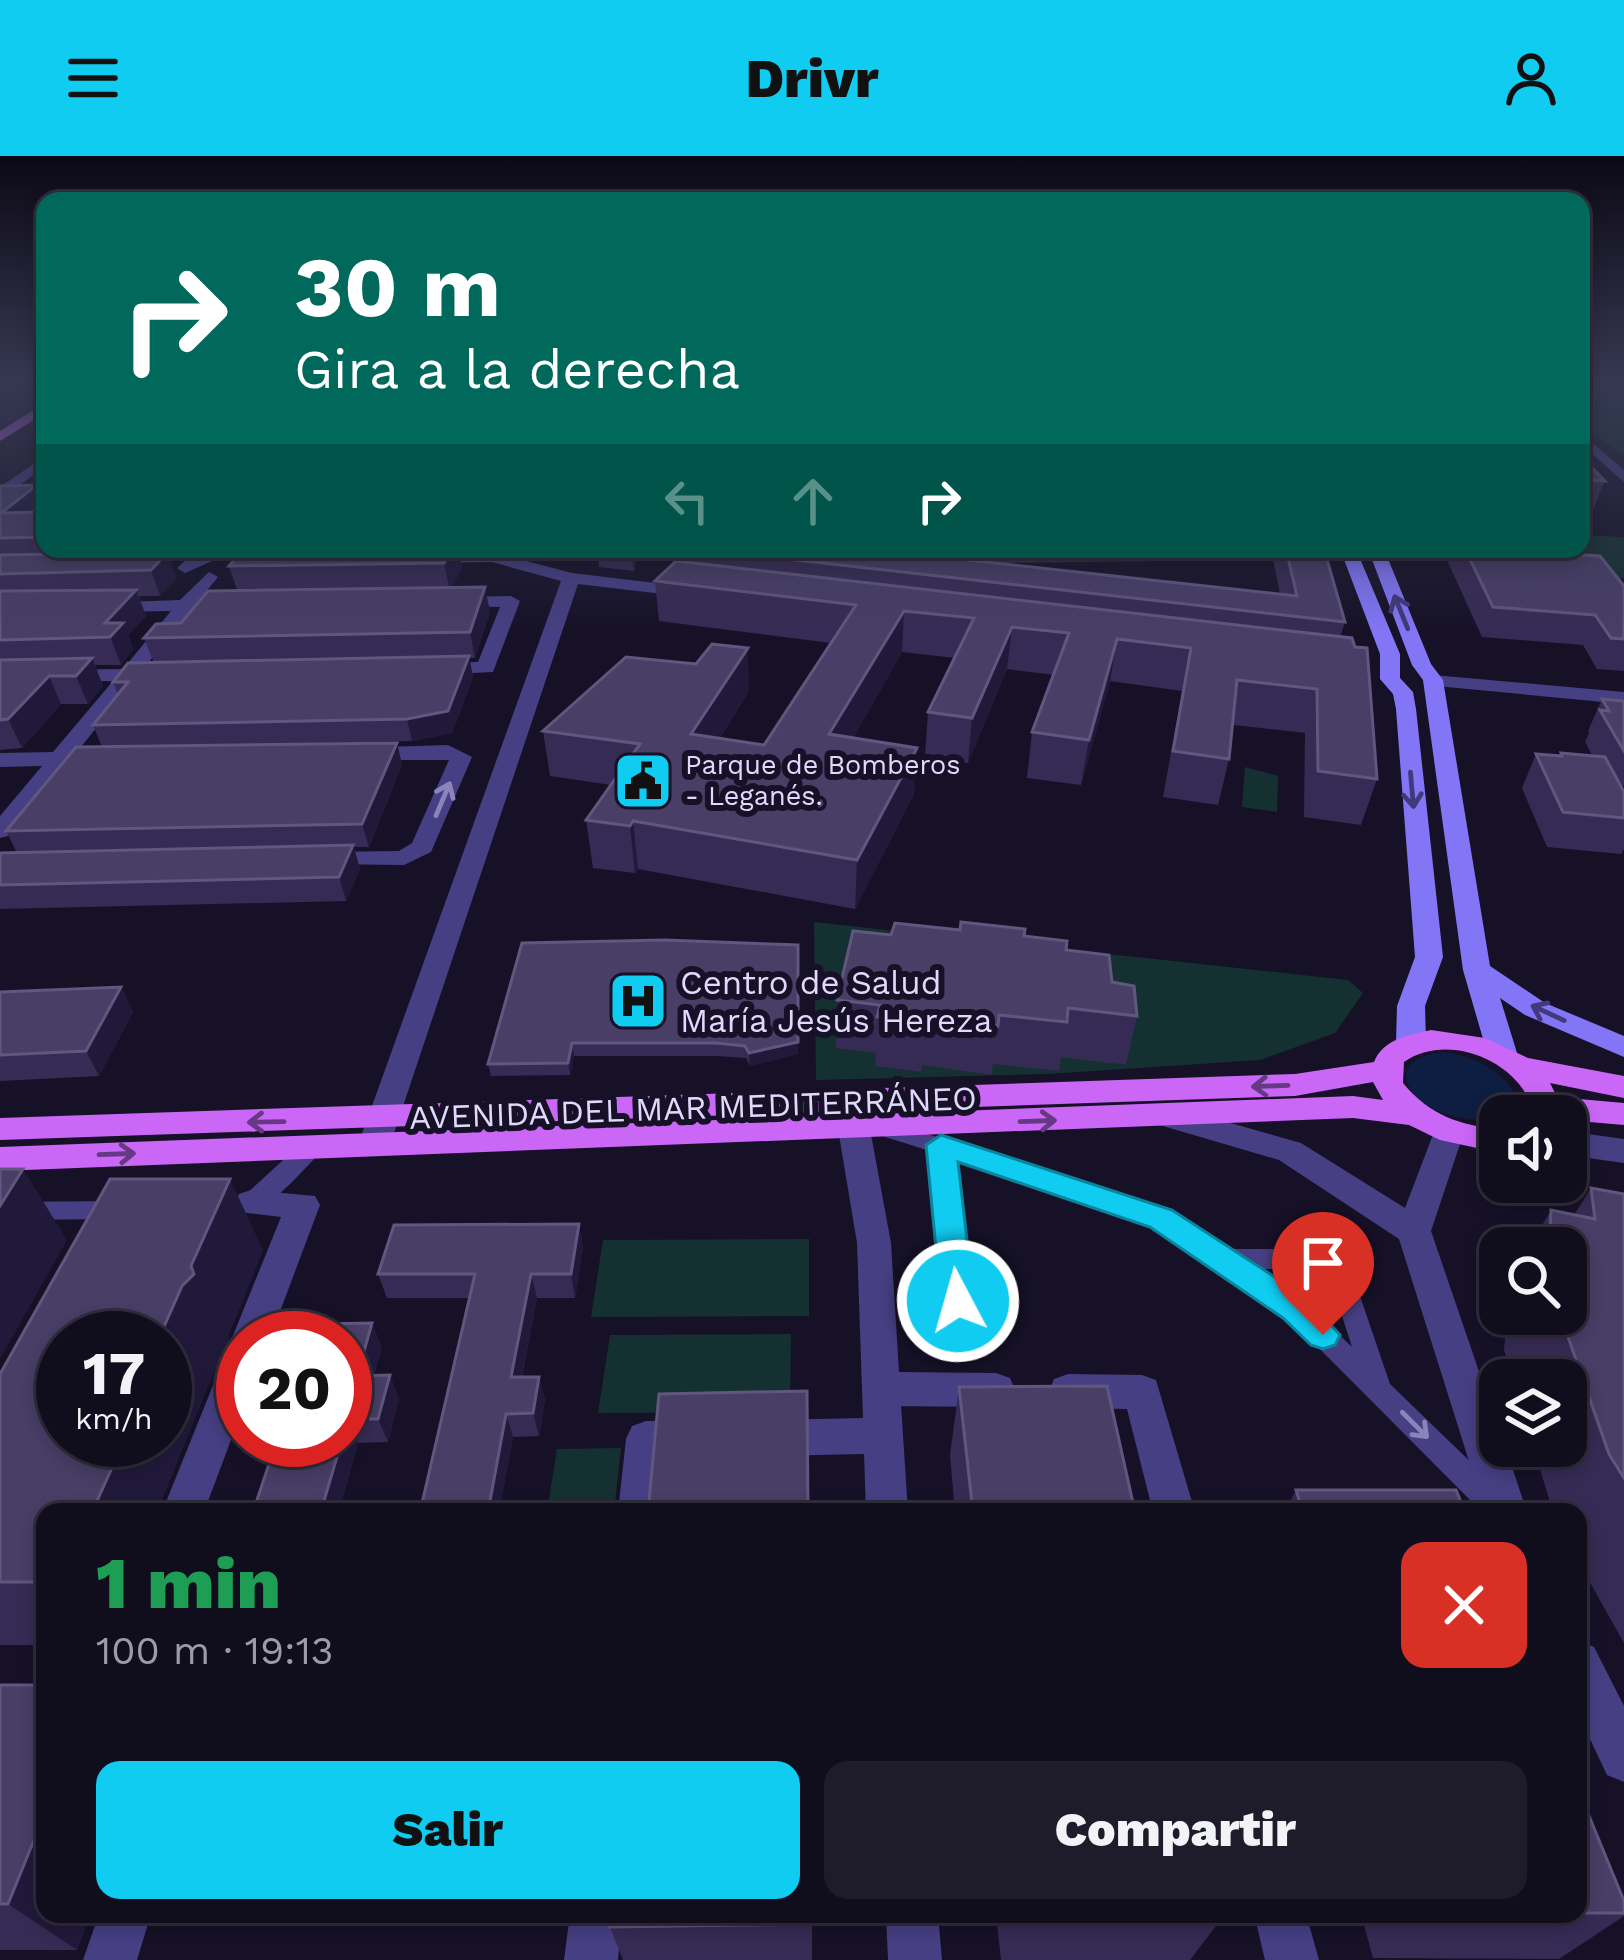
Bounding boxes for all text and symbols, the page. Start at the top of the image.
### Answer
icon: menu [60,45,126,111]
icon: person [1498,45,1564,111]
text: Drivr [745,47,879,110]
text: 30 m [294,238,501,336]
icon: right [96,240,252,396]
text: Gira a la derecha [294,338,740,401]
icon: left [654,468,720,534]
icon: ahead [780,468,846,534]
icon: right [906,468,972,534]
one-way arrow [1388,594,1410,631]
place label: Parque de Bomberos - Leganés. [685,749,961,812]
public building icon: Parque de Bomberos - Leganés. [612,750,674,812]
one-way arrow [1401,770,1424,809]
one-way arrow [434,781,456,817]
place label: Centro de Salud María Jesús Hereza [680,963,992,1040]
hospital icon: Centro de Salud María Jesús Hereza [607,970,669,1032]
one-way arrow [1531,1001,1567,1023]
one-way arrow [1251,1074,1290,1097]
street label: AVENIDA DEL MAR MEDITERRÁNEO [408,1078,978,1137]
map controls [1479,1095,1587,1467]
button: sound [1479,1095,1587,1203]
one-way arrow [1018,1109,1057,1132]
one-way arrow [247,1111,286,1134]
one-way arrow [97,1142,136,1165]
pin [1272,1212,1374,1335]
button: search [1479,1227,1587,1335]
icon: arrive [1290,1230,1356,1296]
position arrow [895,1238,1021,1364]
speed limit sign: 20 [216,1311,372,1467]
text: 17 [83,1338,145,1409]
button: layers [1479,1359,1587,1467]
text: km/h [75,1401,153,1436]
one-way arrow [1400,1410,1429,1439]
text: 1 min [96,1541,281,1625]
button: close [1401,1542,1527,1668]
text: 100 m · 19:13 [96,1628,334,1673]
button: Salir [96,1761,800,1899]
button: Compartir [824,1761,1527,1899]

